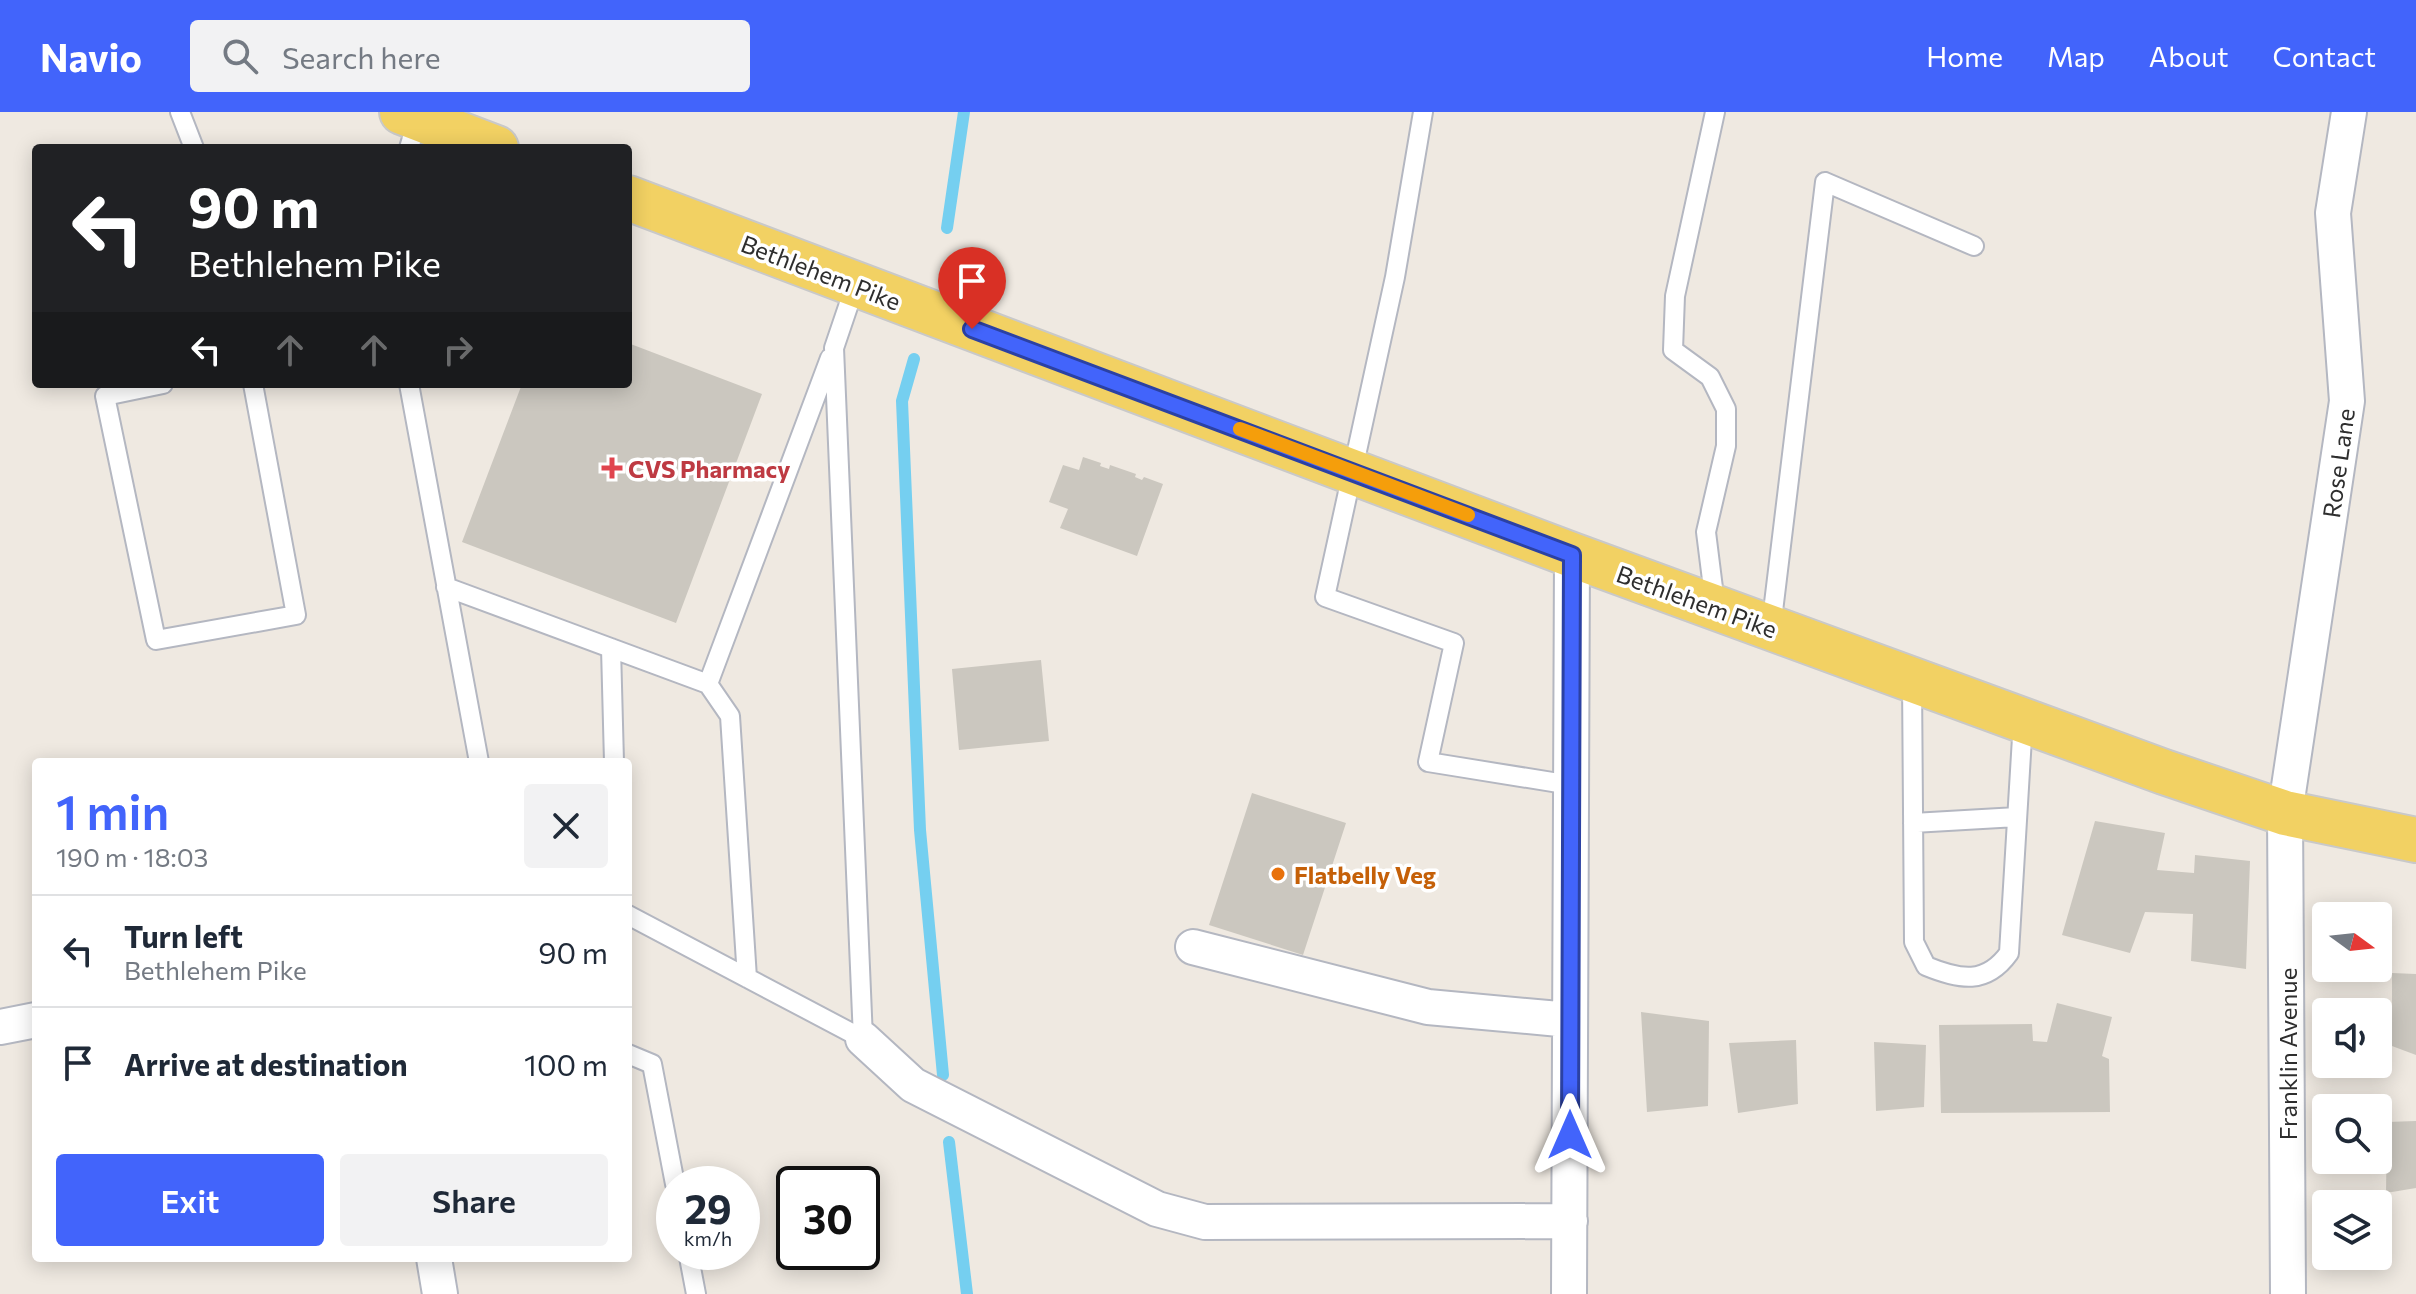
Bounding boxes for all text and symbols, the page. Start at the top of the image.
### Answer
search box [190,20,750,92]
text: Navio [40,33,142,80]
icon: search [218,34,262,78]
text: Search here [282,38,441,75]
text: Home [1926,39,2003,73]
text: Map [2047,39,2105,73]
text: About [2149,39,2229,73]
text: Contact [2273,39,2376,73]
text: 90 m [188,171,319,240]
icon: left [56,176,160,280]
street label: Bethlehem Pike [737,228,905,316]
text: Bethlehem Pike [188,240,441,284]
pin [938,247,1006,329]
icon: arrive [950,259,994,303]
icon: left [184,328,228,372]
icon: ahead [268,328,312,372]
icon: ahead [352,328,396,372]
icon: right [436,328,480,372]
street label: Rose Lane [2316,406,2360,520]
place label: CVS Pharmacy [628,454,790,483]
marker: CVS Pharmacy [603,459,621,477]
street label: Bethlehem Pike [1613,559,1781,643]
text: 1 min [56,781,169,840]
button: close [524,784,608,868]
text: 190 m · 18:03 [56,841,208,872]
place label: Flatbelly Veg [1294,860,1436,889]
marker: Flatbelly Veg [1269,865,1287,883]
north arrow [2312,902,2392,982]
map controls [2312,902,2392,1270]
text: Turn left [124,917,243,954]
icon: left [56,929,100,973]
text: 90 m [538,933,608,970]
text: Bethlehem Pike [124,954,307,985]
street label: Franklin Avenue [2273,968,2302,1140]
button: sound [2312,998,2392,1078]
icon: arrive [56,1041,100,1085]
text: Arrive at destination [124,1045,408,1082]
text: 100 m [524,1045,608,1082]
position arrow [1528,1093,1612,1177]
button: search [2312,1094,2392,1174]
button: Exit [56,1154,324,1246]
button: Share [340,1154,608,1246]
speed limit sign: 30 [776,1166,880,1270]
text: 29 [684,1183,732,1232]
button: layers [2312,1190,2392,1270]
text: km/h [684,1226,732,1250]

